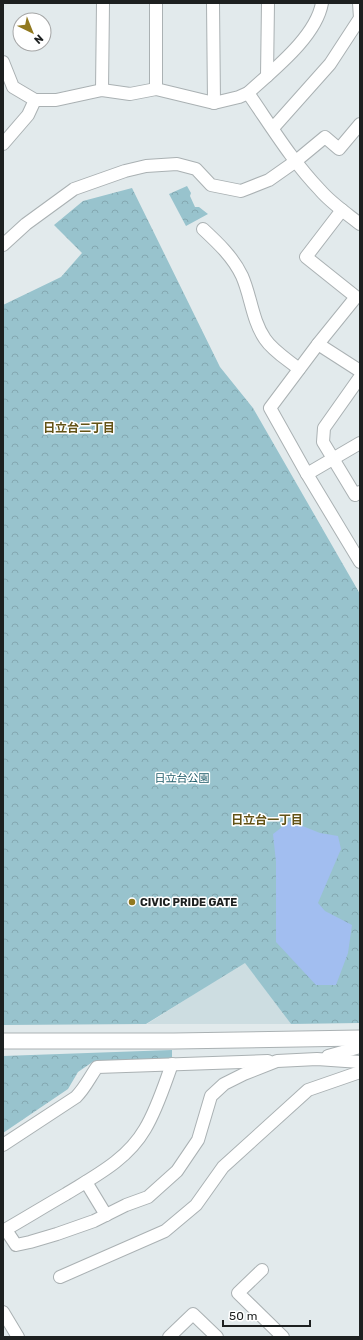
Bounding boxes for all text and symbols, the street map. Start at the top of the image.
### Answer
north arrow [12,12,52,52]
text: N [31,31,46,46]
district label: 日立台二丁目 [43,421,115,435]
park label: 日立台公園 [155,772,210,785]
district label: 日立台一丁目 [231,813,303,827]
place label: CIVIC PRIDE GATE [140,896,237,909]
marker: CIVIC PRIDE GATE [127,897,137,907]
scale bar [223,1302,310,1328]
text: 50 m [229,1309,257,1323]

